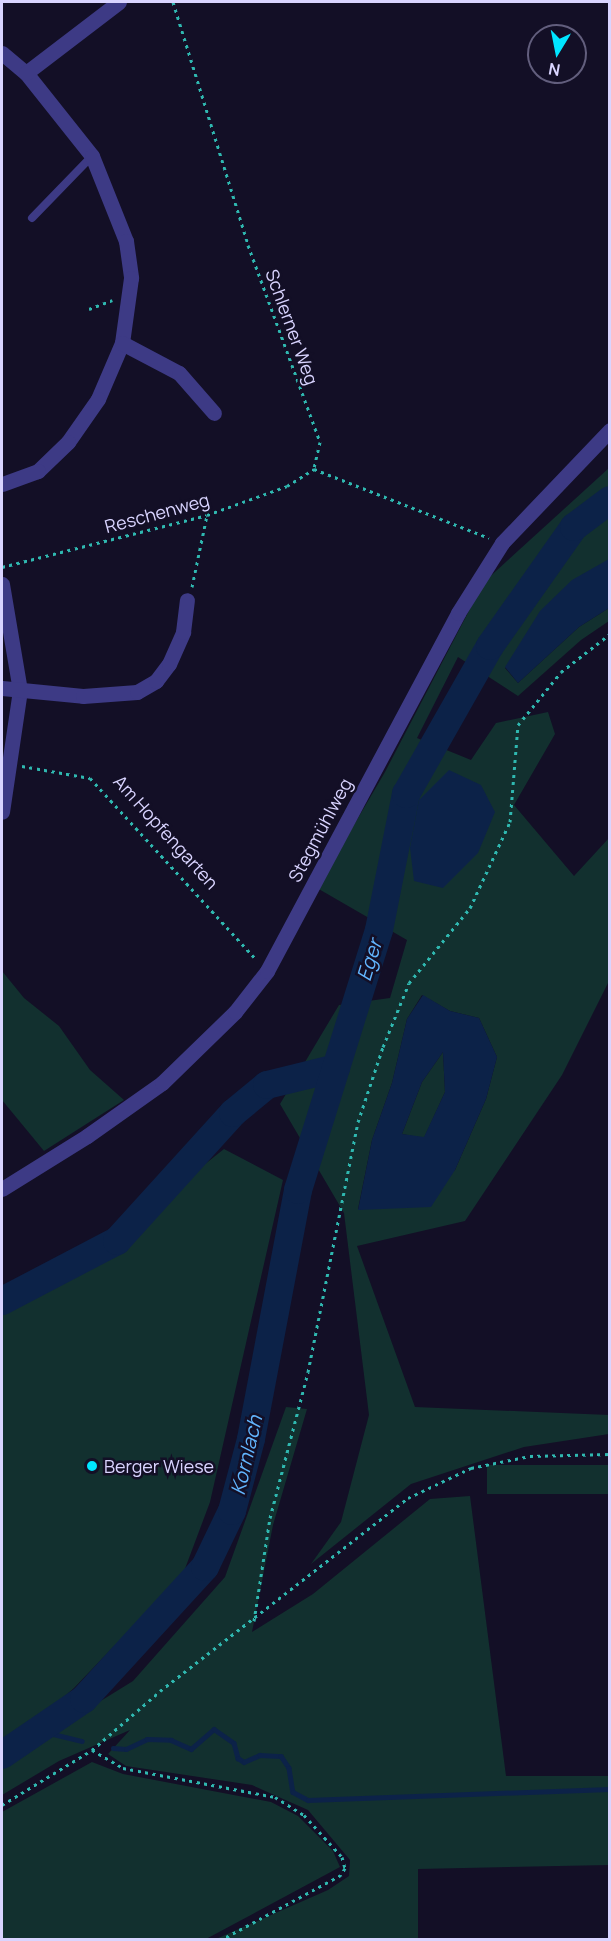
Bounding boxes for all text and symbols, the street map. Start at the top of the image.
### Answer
north arrow [527,24,587,84]
text: N [547,58,562,82]
street label: Schlerner Weg [261,266,323,388]
street label: Reschenweg [102,489,212,537]
street label: Am Hopfengarten [109,771,223,893]
street label: Stegmühlweg [284,774,356,886]
water label: Eger [351,936,387,984]
water label: Kornlach [225,1413,267,1497]
place label: Berger Wiese [104,1455,214,1477]
marker: Berger Wiese [85,1459,99,1473]

